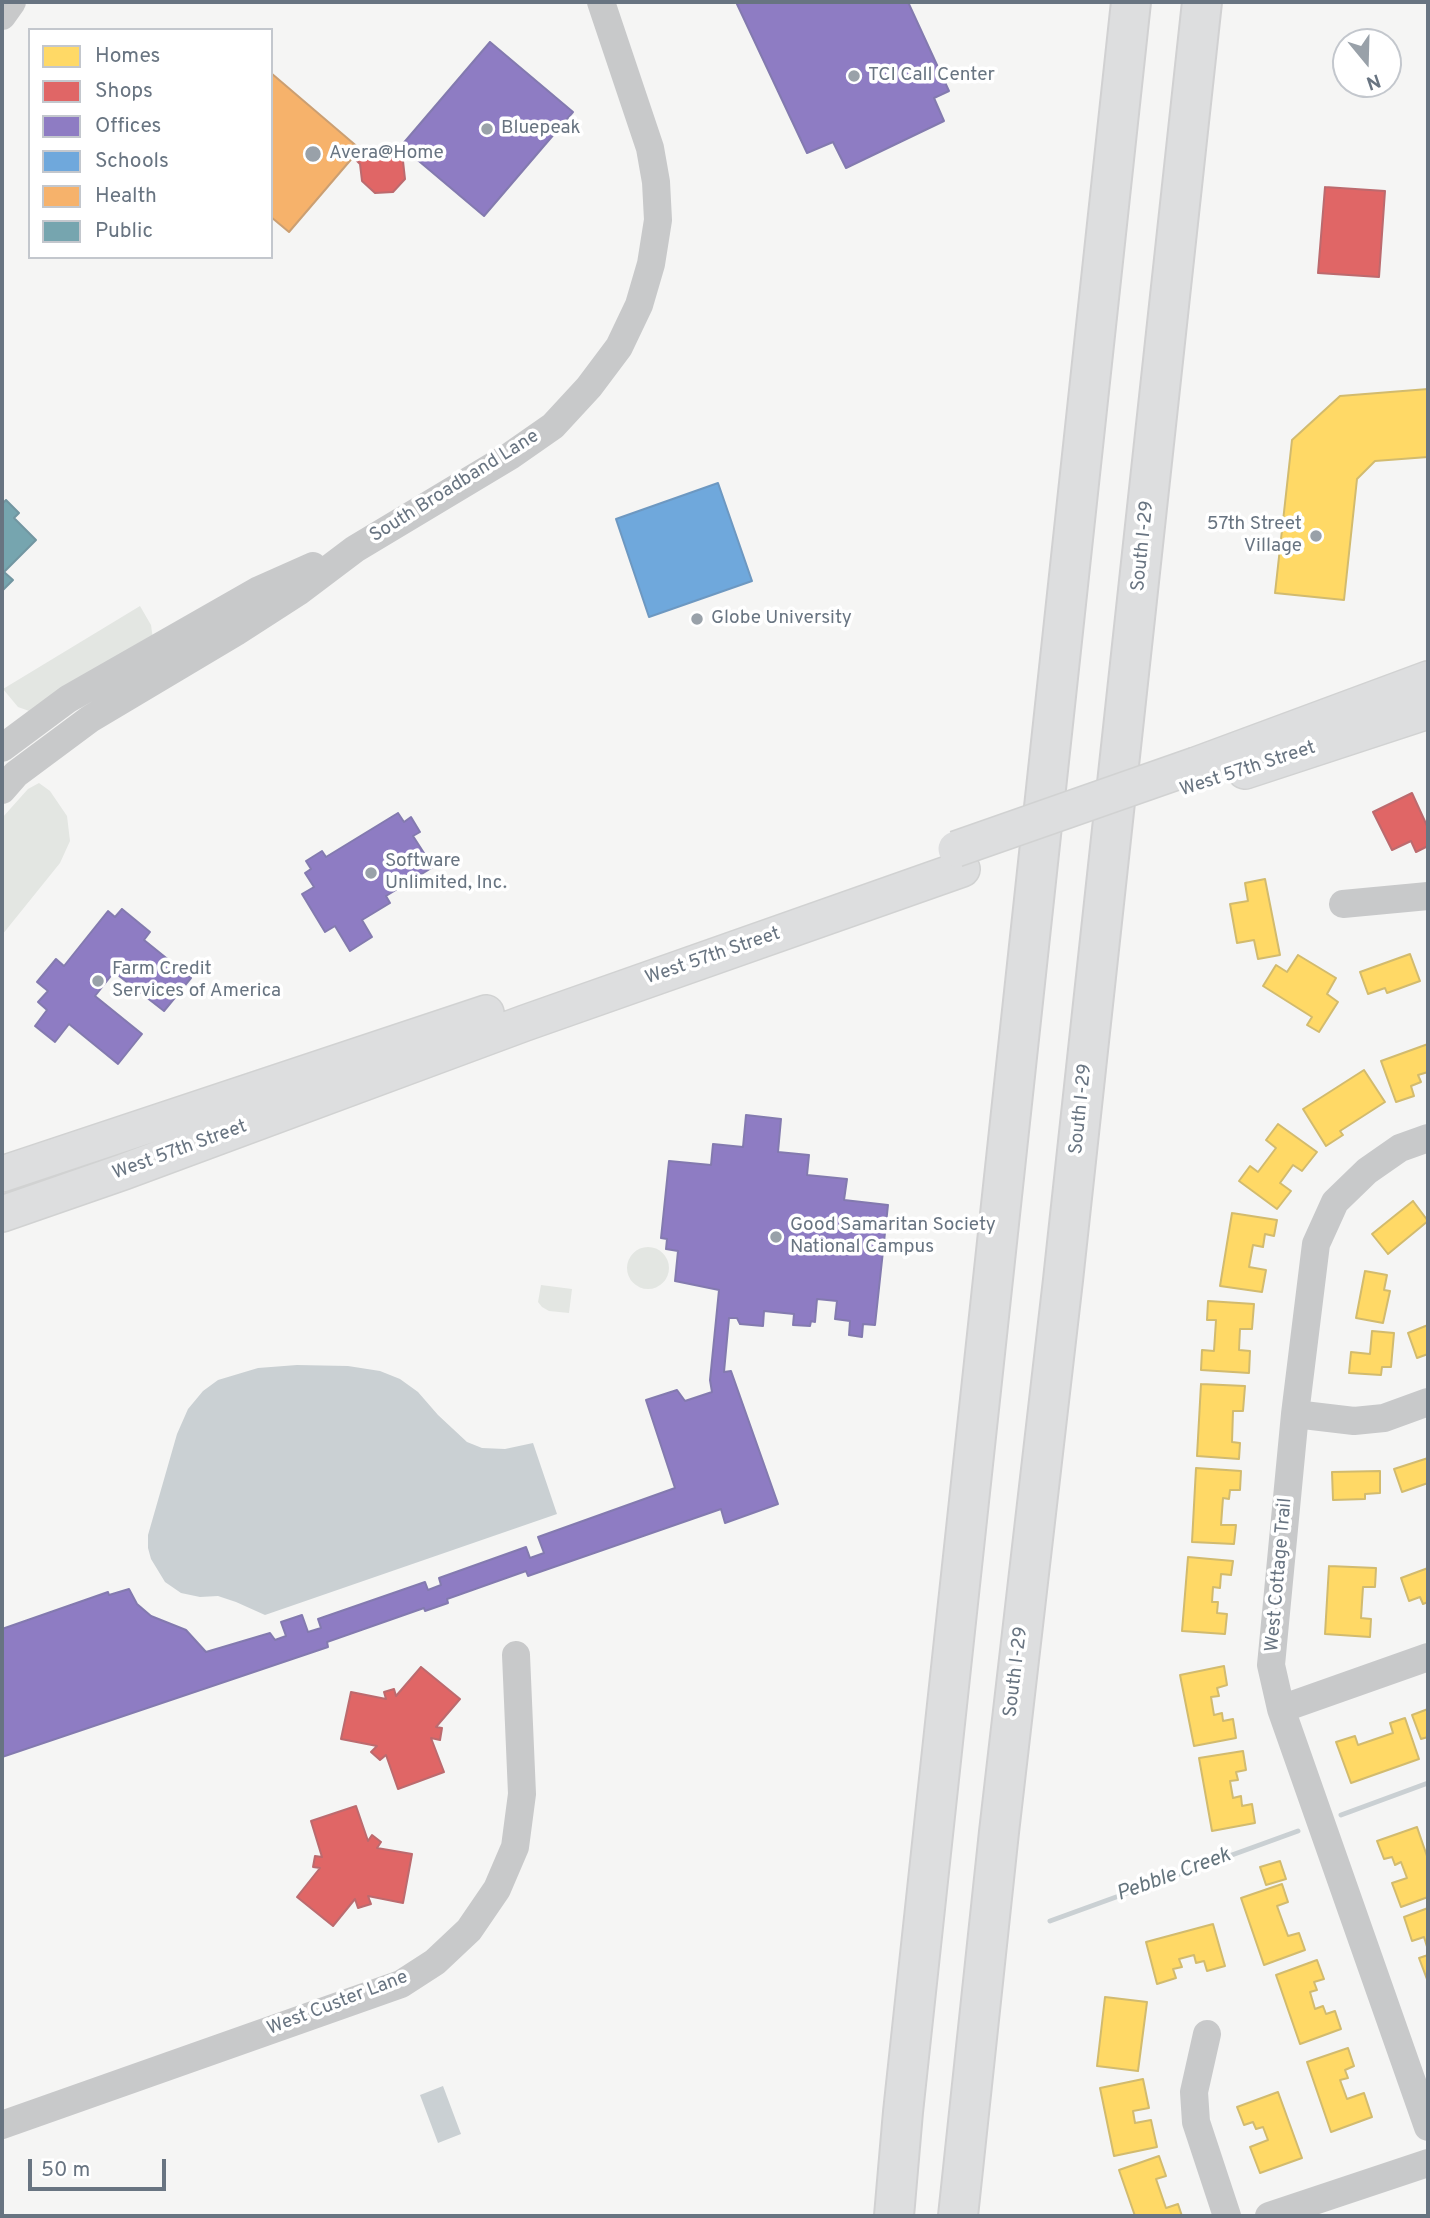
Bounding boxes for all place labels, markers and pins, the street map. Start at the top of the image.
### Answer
place label: TCI Call Center [868,65,995,87]
marker: TCI Call Center [846,68,862,84]
place label: Bluepeak [501,118,581,140]
marker: Bluepeak [479,121,495,137]
place label: Avera@Home [329,143,444,165]
marker: Avera@Home [303,144,323,164]
place label: 57th Street Village [1207,514,1302,558]
marker: 57th Street Village [1308,528,1324,544]
place label: Globe University [711,608,852,630]
marker: Globe University [689,611,705,627]
place label: Software Unlimited, Inc. [385,851,507,895]
marker: Software Unlimited, Inc. [363,865,379,881]
place label: Farm Credit Services of America [112,959,281,1003]
marker: Farm Credit Services of America [90,973,106,989]
place label: Good Samaritan Society National Campus [790,1215,996,1259]
marker: Good Samaritan Society National Campus [768,1229,784,1245]

